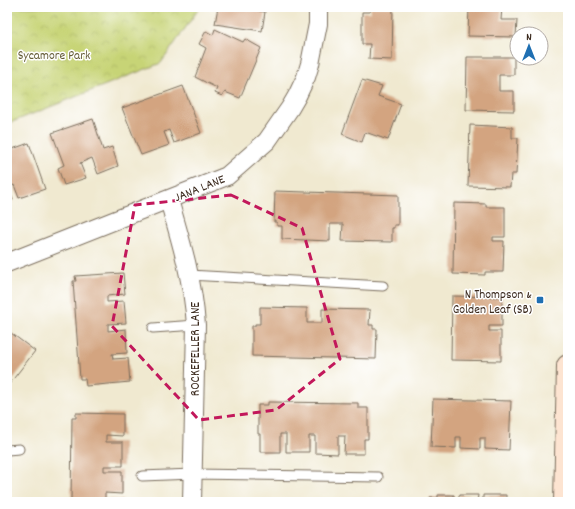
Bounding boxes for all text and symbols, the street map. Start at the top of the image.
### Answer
north arrow [509,26,549,66]
text: N [526,30,532,46]
park label: Sycamore Park [18,47,90,66]
street label: JANA LANE [172,171,228,208]
place label: N Thompson & Golden Leaf (SB) [453,286,532,320]
marker: N Thompson & Golden Leaf (SB) [535,295,545,305]
street label: ROCKEFELLER LANE [187,302,206,396]

